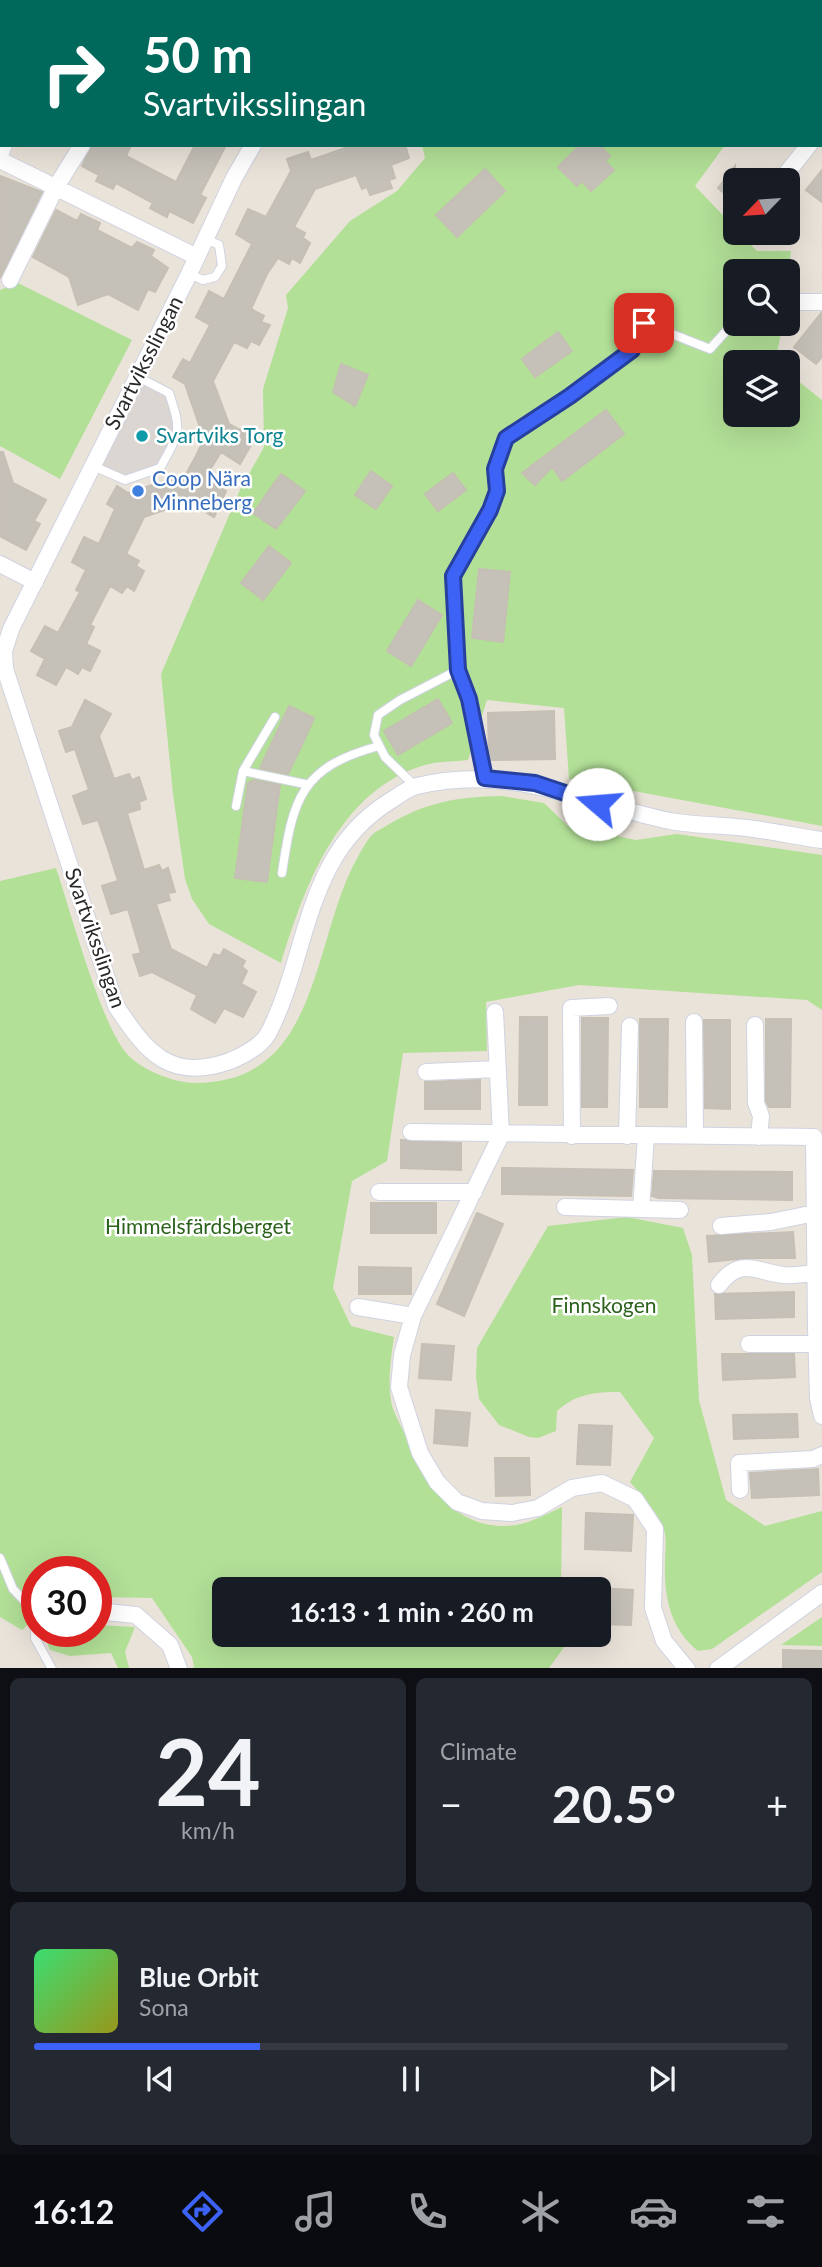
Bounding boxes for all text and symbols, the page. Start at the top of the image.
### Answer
text: 50 m [143,25,253,83]
icon: right [28,28,119,119]
text: Svartviksslingan [143,84,366,123]
north arrow [723,168,800,245]
map controls [723,168,800,427]
button: search [723,259,800,336]
street label: Svartviksslingan [98,291,187,433]
pin [614,293,674,353]
icon: arrive [625,304,663,342]
button: layers [723,350,800,427]
place label: Svartviks Torg [156,422,284,447]
marker: Svartviks Torg [134,428,150,444]
place label: Coop Nära Minneberg [152,465,252,514]
marker: Coop Nära Minneberg [130,483,146,499]
position arrow [561,767,635,841]
street label: Svartviksslingan [61,864,132,1011]
park label: Himmelsfärdsberget [105,1213,291,1238]
park label: Finnskogen [552,1292,656,1317]
speed limit sign: 30 [21,1556,112,1647]
text: 16:13 · 1 min · 260 m [289,1596,534,1628]
text: 24 [155,1716,261,1825]
text: Climate [440,1737,517,1765]
text: 20.5° [552,1772,676,1834]
text: − [440,1781,462,1827]
text: + [766,1781,788,1827]
text: km/h [181,1816,235,1844]
text: Blue Orbit [139,1961,259,1993]
text: Sona [139,1993,189,2021]
icon: previous [141,2060,179,2098]
icon: pause [392,2060,430,2098]
icon: next [643,2060,681,2098]
icon: directions [178,2187,227,2236]
icon: music [291,2187,340,2236]
icon: phone [403,2187,452,2236]
icon: climate [516,2187,565,2236]
icon: car [629,2187,678,2236]
icon: filters [741,2187,790,2236]
text: 16:12 [32,2192,114,2231]

